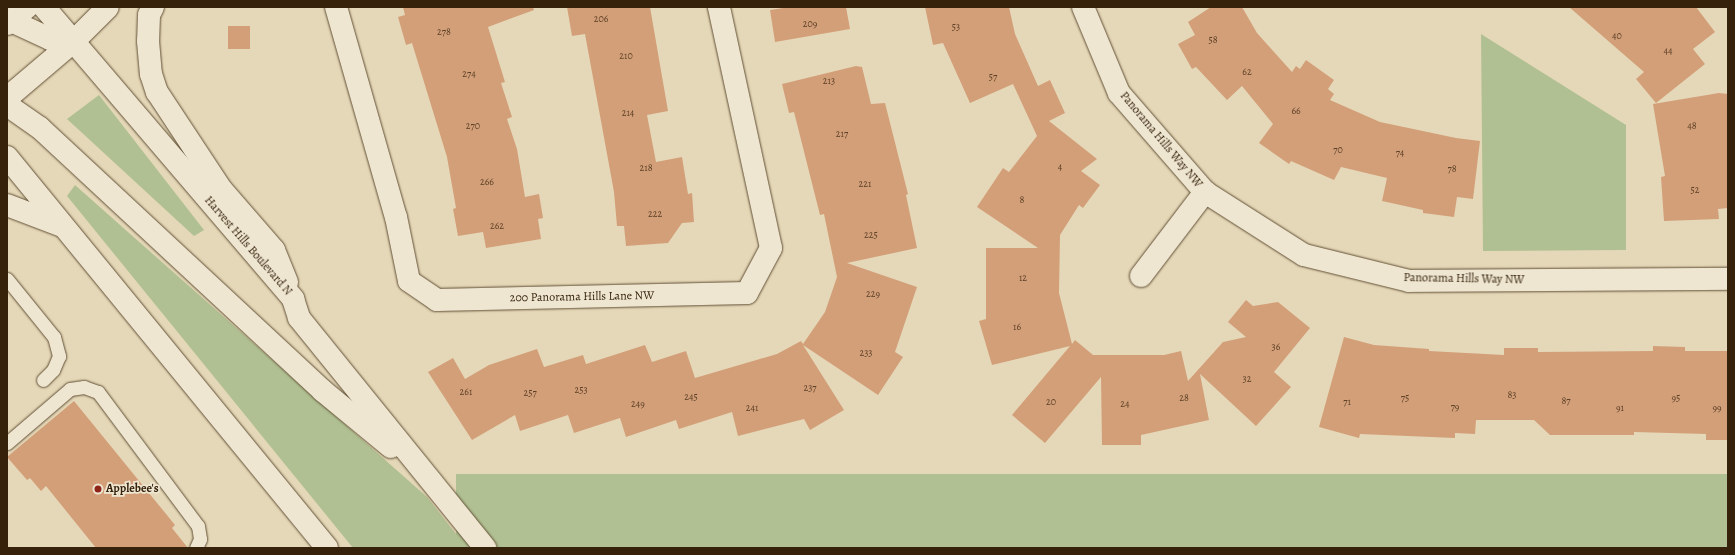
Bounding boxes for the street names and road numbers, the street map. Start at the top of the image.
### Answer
street label: Panorama Hills Way NW [1117,89,1205,191]
street label: Harvest Hills Boulevard N [201,193,295,299]
street label: Panorama Hills Way NW [1403,271,1525,287]
street label: 200 Panorama Hills Lane NW [510,289,654,305]

